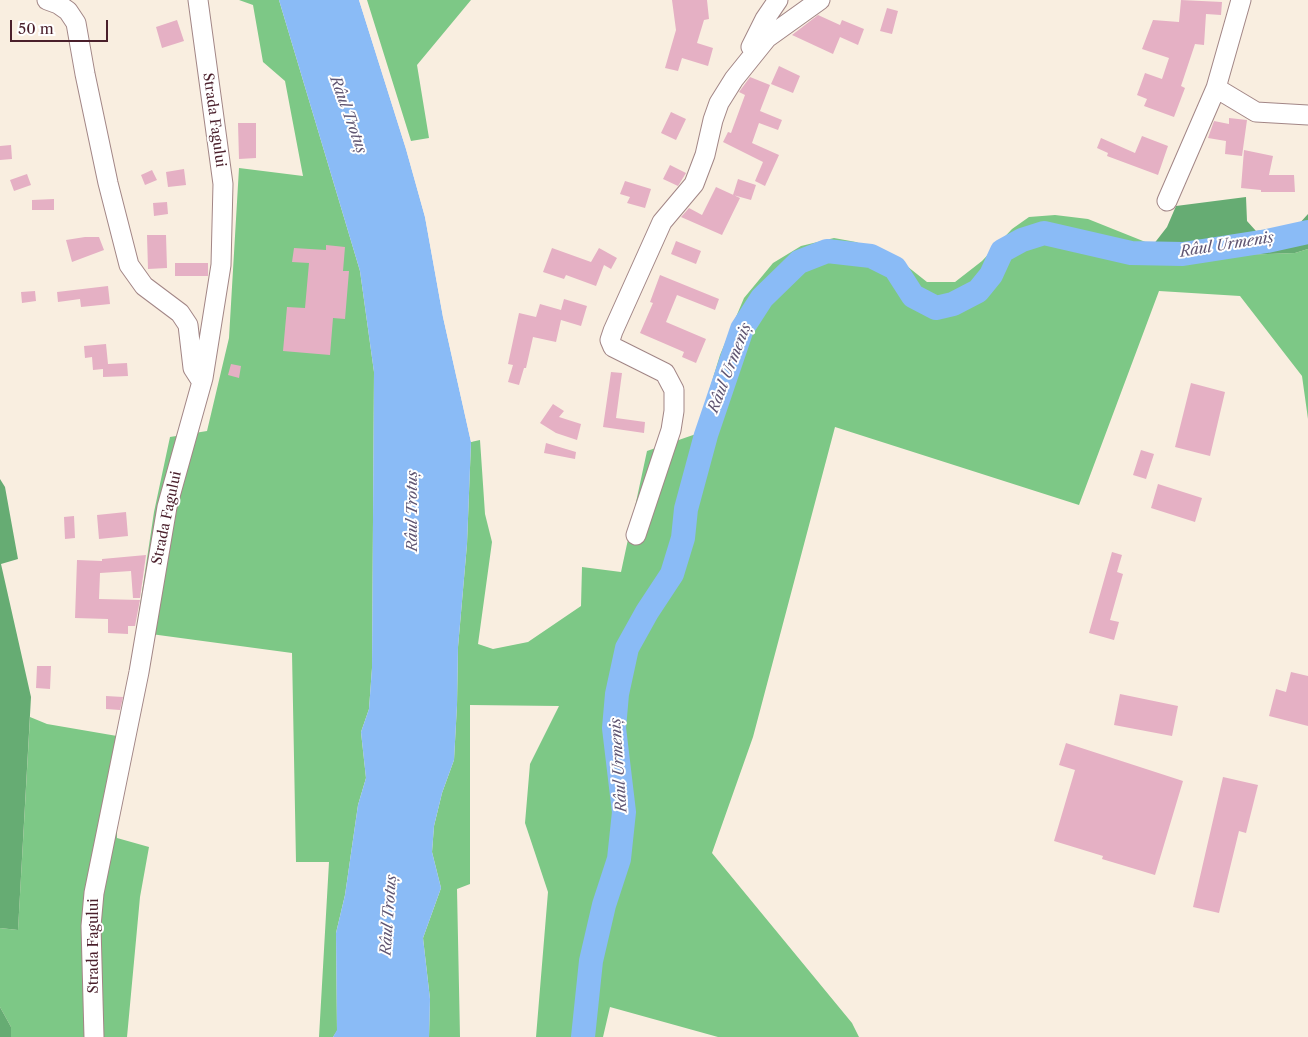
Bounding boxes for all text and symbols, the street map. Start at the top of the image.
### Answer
scale bar [12,10,110,42]
text: 50 m [18,19,54,38]
street label: Strada Fagului [199,72,229,168]
water label: Râul Trotuș [326,74,370,156]
water label: Râul Urmeniș [1179,229,1275,261]
water label: Râul Urmeniș [705,321,755,415]
street label: Strada Fagului [149,470,185,566]
water label: Râul Trotuș [404,470,422,552]
water label: Râul Urmeniș [607,717,631,813]
water label: Râul Trotuș [377,874,401,956]
street label: Strada Fagului [86,898,102,994]

